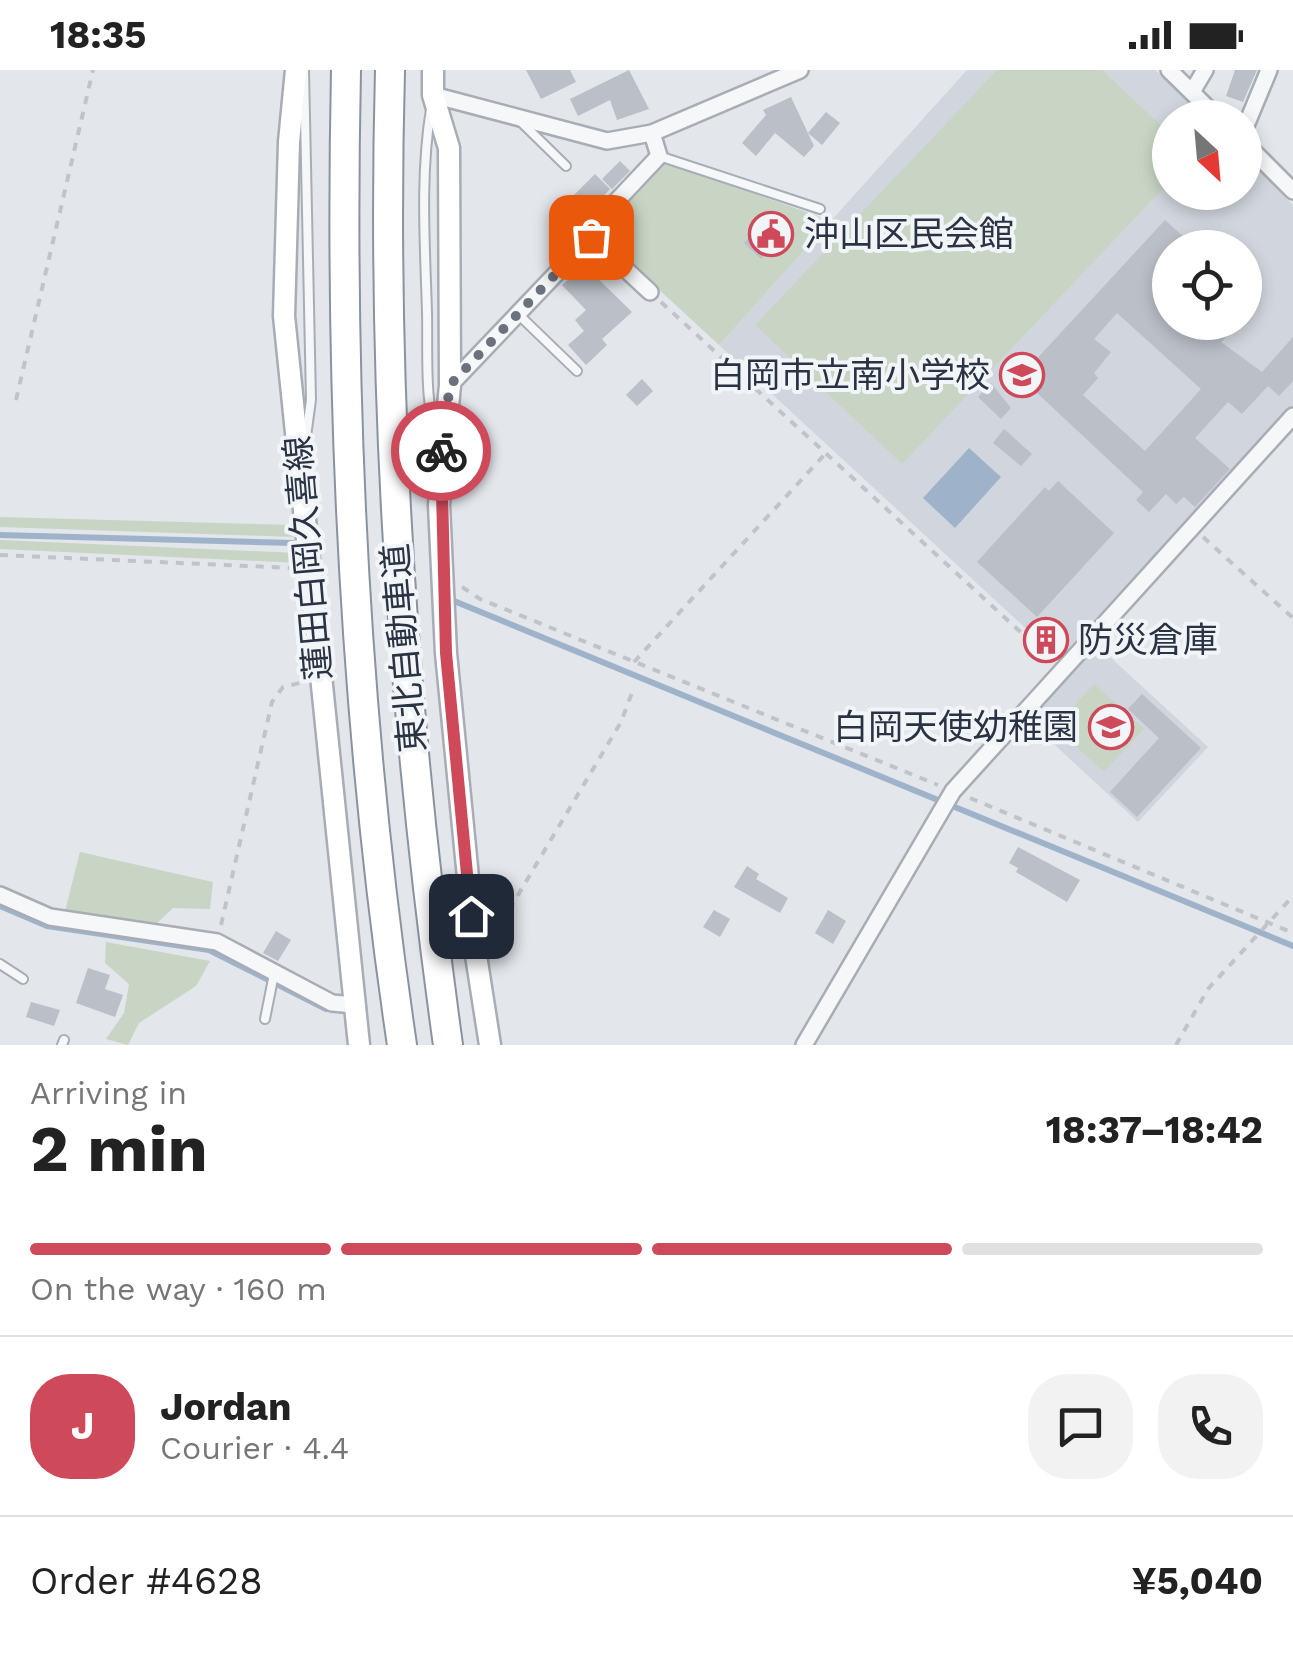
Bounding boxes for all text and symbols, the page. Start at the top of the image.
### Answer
text: 18:35 [50,13,146,57]
north arrow [1152,100,1262,210]
map controls [1152,100,1262,340]
pin [549,195,634,280]
icon: bag [564,210,619,265]
public building icon: 沖山区民会館 [748,211,794,257]
place label: 沖山区民会館 [804,213,1014,255]
button: locate [1152,230,1262,340]
school or university icon: 白岡市立南小学校 [999,352,1045,398]
place label: 白岡市立南小学校 [710,354,990,396]
courier [391,401,491,501]
icon: bike [414,424,469,479]
street label: 蓮田白岡久喜線 [276,434,340,682]
street label: 東北自動車道 [374,542,434,754]
building icon: 防災倉庫 [1023,617,1069,663]
place label: 防災倉庫 [1078,619,1218,661]
school or university icon: 白岡天使幼稚園 [1088,704,1134,750]
place label: 白岡天使幼稚園 [833,706,1078,748]
pin [429,874,514,959]
icon: home [444,889,499,944]
text: Arriving in [30,1074,187,1112]
text: 18:37–18:42 [1046,1108,1263,1152]
text: 2 min [30,1111,208,1187]
text: On the way · 160 m [30,1270,327,1308]
button: chat [1028,1374,1133,1479]
button: phone [1158,1374,1263,1479]
text: Jordan [160,1385,292,1429]
text: J [71,1404,94,1448]
text: Courier · 4.4 [160,1429,349,1467]
text: Order #4628 [30,1559,263,1603]
text: ¥5,040 [1131,1559,1263,1603]

